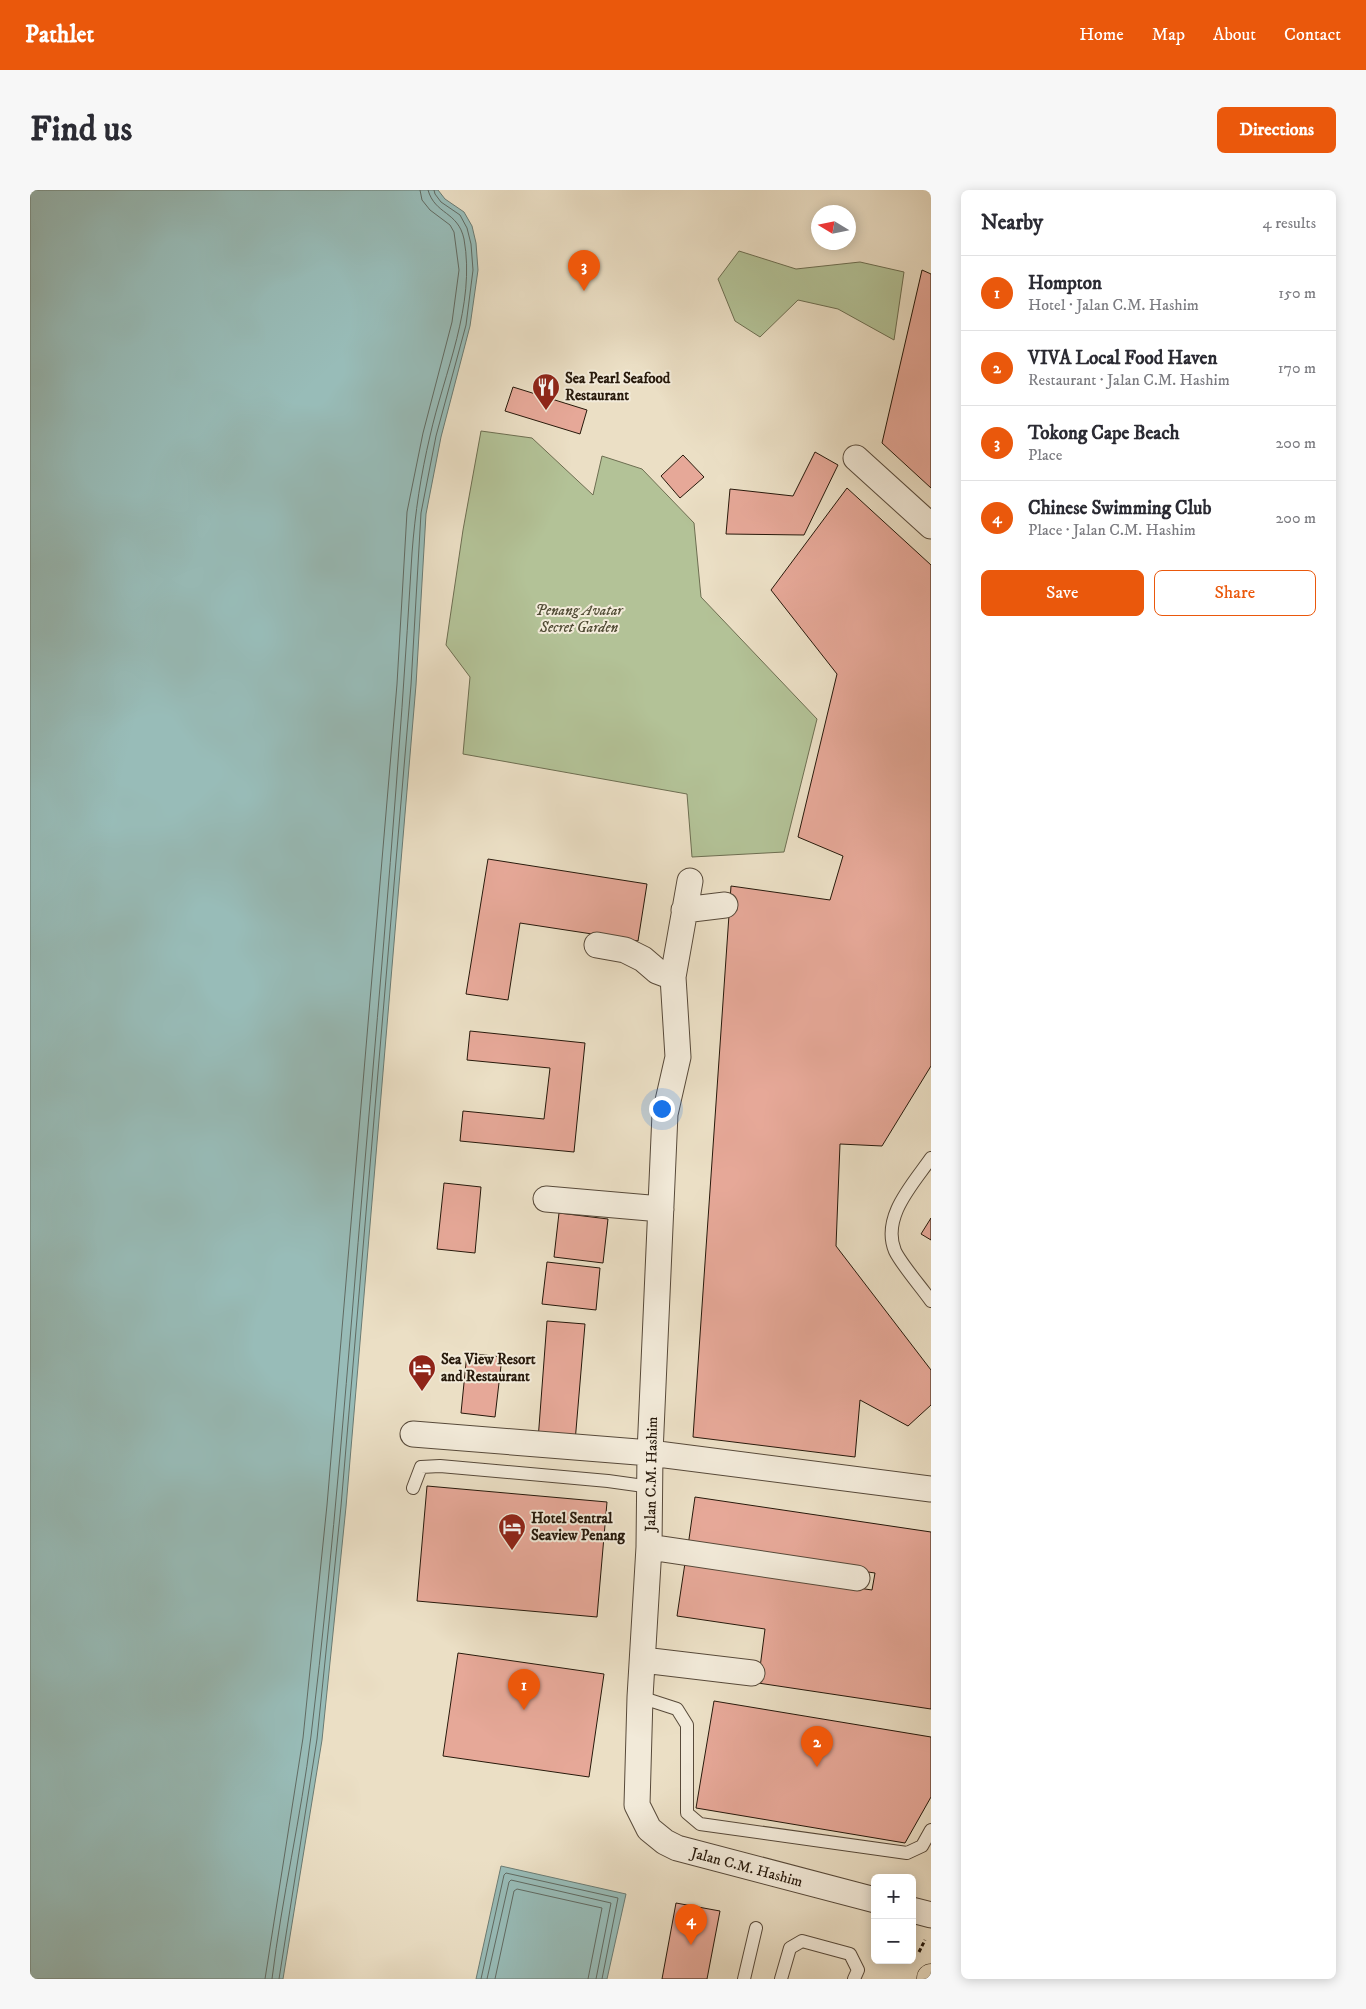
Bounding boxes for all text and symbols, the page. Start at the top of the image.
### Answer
text: Pathlet [25,20,94,50]
text: Home [1079,24,1124,46]
text: Map [1152,24,1185,46]
text: About [1213,24,1256,46]
text: Contact [1284,24,1341,46]
button: Directions [1217,107,1336,153]
text: Find us [30,108,132,152]
north arrow [811,205,856,250]
text: Nearby [981,210,1043,236]
text: 4 results [1263,213,1316,233]
pin: 3 [568,250,600,291]
text: Hompton [1028,272,1102,295]
text: 1 [994,283,1000,303]
text: 150 m [1278,283,1316,303]
text: Hotel · Jalan C.M. Hashim [1028,295,1199,315]
text: VIVA Local Food Haven [1028,347,1217,370]
text: 2 [993,358,1001,378]
text: 170 m [1278,358,1316,378]
place label: Sea Pearl Seafood Restaurant [565,369,671,405]
text: Restaurant · Jalan C.M. Hashim [1028,370,1230,390]
restaurant icon: Sea Pearl Seafood Restaurant [531,372,561,411]
text: Tokong Cape Beach [1028,422,1180,445]
text: 3 [994,433,1000,453]
text: 200 m [1275,433,1316,453]
text: Place [1028,445,1062,465]
text: Chinese Swimming Club [1028,497,1211,520]
text: 4 [992,508,1002,528]
text: 200 m [1275,508,1316,528]
text: Place · Jalan C.M. Hashim [1028,520,1196,540]
button: Save [981,570,1144,616]
button: Share [1154,570,1316,616]
park label: Penang Avatar Secret Garden [535,601,624,637]
your location [649,1096,675,1122]
place label: Sea View Resort and Restaurant [441,1350,536,1386]
hotel icon: Sea View Resort and Restaurant [407,1353,437,1392]
street label: Jalan C.M. Hashim [641,1416,662,1534]
place label: Hotel Sentral Seaview Penang [531,1509,626,1545]
hotel icon: Hotel Sentral Seaview Penang [497,1512,527,1551]
pin: 1 [508,1669,540,1710]
pin: 2 [801,1726,833,1767]
street label: Jalan C.M. Hashim [687,1843,805,1892]
map controls [871,1874,916,1964]
button: + [871,1874,916,1919]
pin: 4 [675,1904,707,1945]
button: − [871,1919,916,1964]

